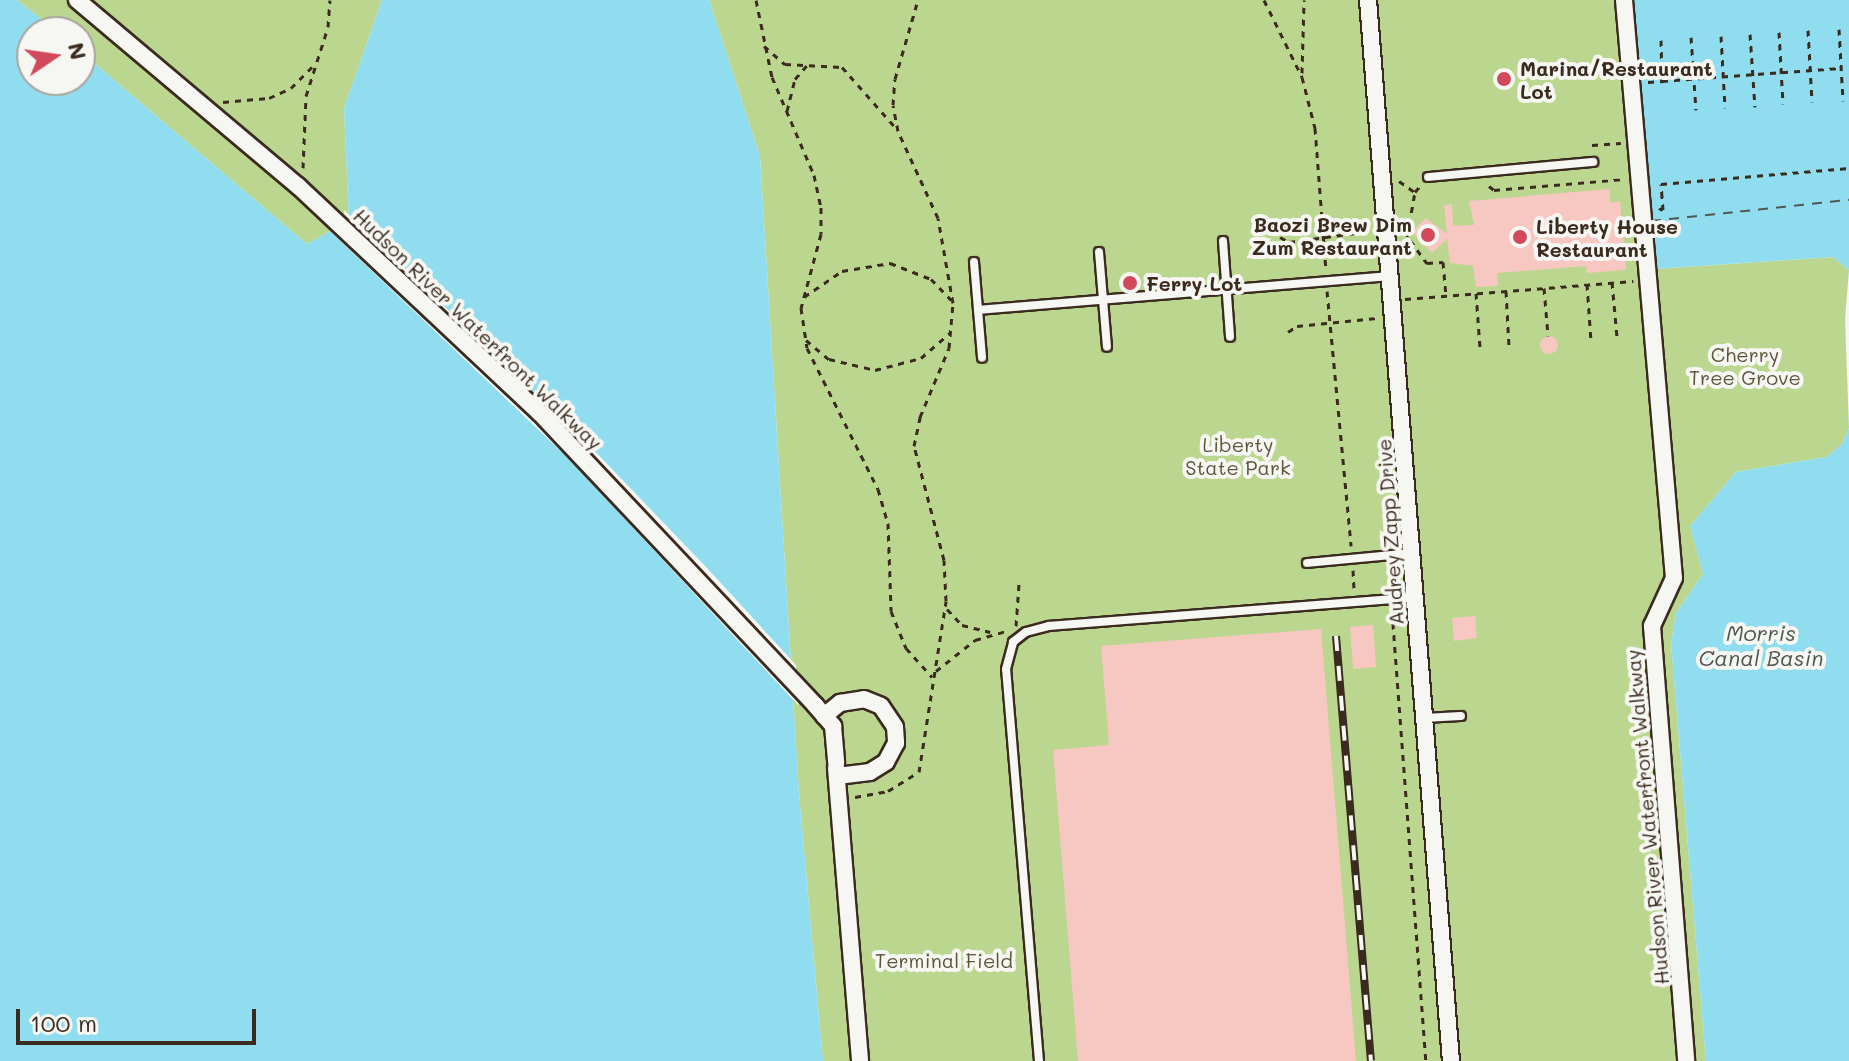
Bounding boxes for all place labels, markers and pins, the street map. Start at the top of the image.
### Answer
place label: Marina/Restaurant Lot [1520,56,1713,103]
marker: Marina/Restaurant Lot [1495,70,1513,88]
place label: Baozi Brew Dim Zum Restaurant [1252,212,1412,259]
place label: Liberty House Restaurant [1536,214,1678,261]
marker: Baozi Brew Dim Zum Restaurant [1419,226,1437,244]
marker: Liberty House Restaurant [1511,228,1529,246]
place label: Ferry Lot [1146,271,1242,295]
marker: Ferry Lot [1121,274,1139,292]

